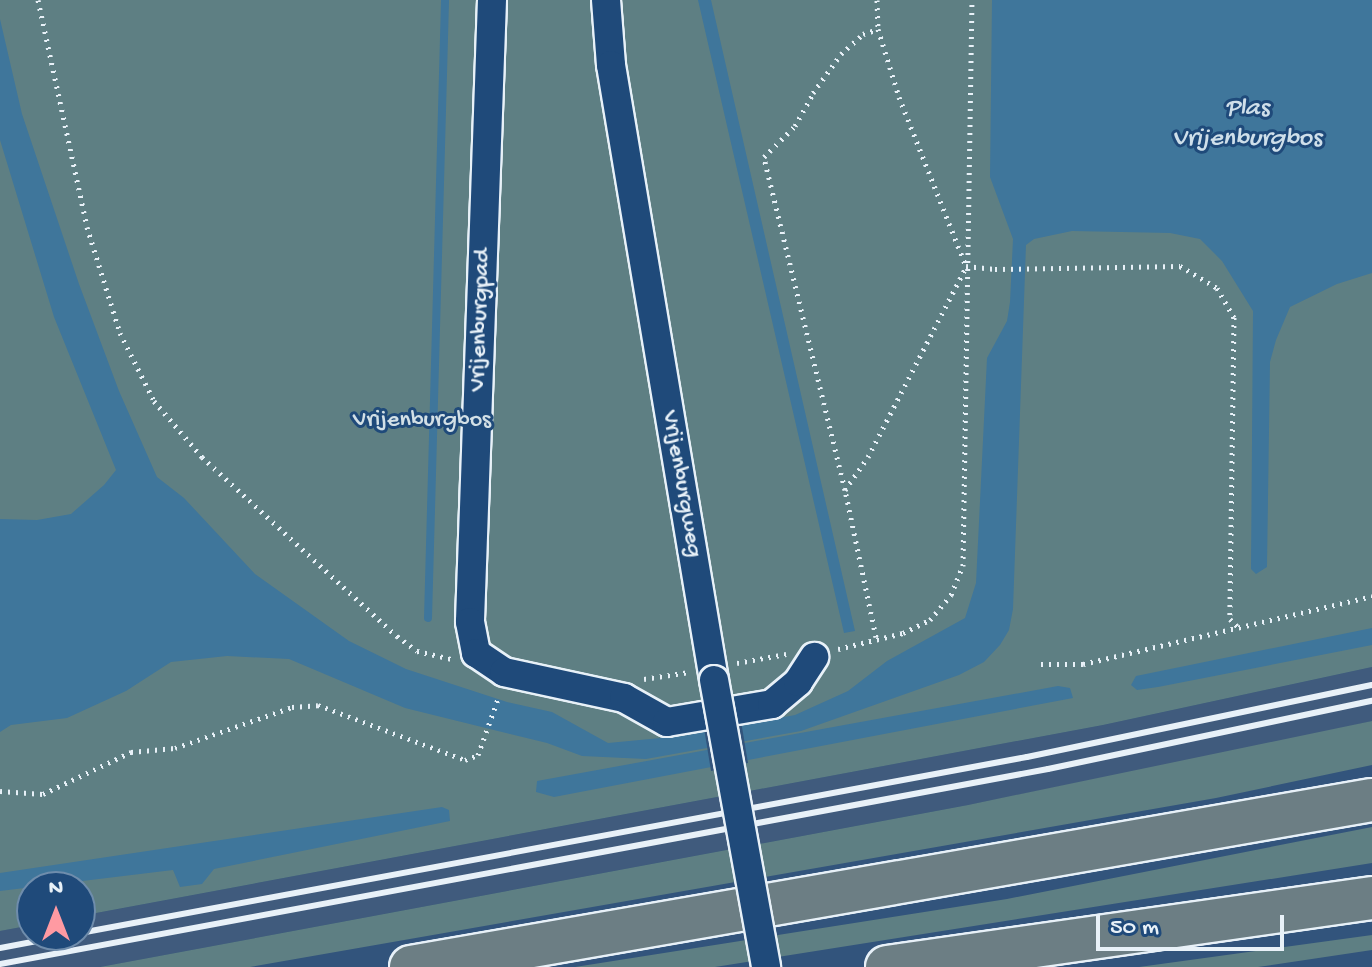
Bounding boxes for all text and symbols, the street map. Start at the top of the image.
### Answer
water label: Plas Vrijenburgbos [1172,94,1322,156]
street label: Vrijenburgpad [464,248,498,392]
park label: Vrijenburgbos [353,407,491,435]
street label: Vrijenburgweg [654,408,708,560]
north arrow [16,871,96,951]
text: N [49,876,63,902]
scale bar [1100,899,1288,949]
text: 50 m [1110,914,1159,943]

